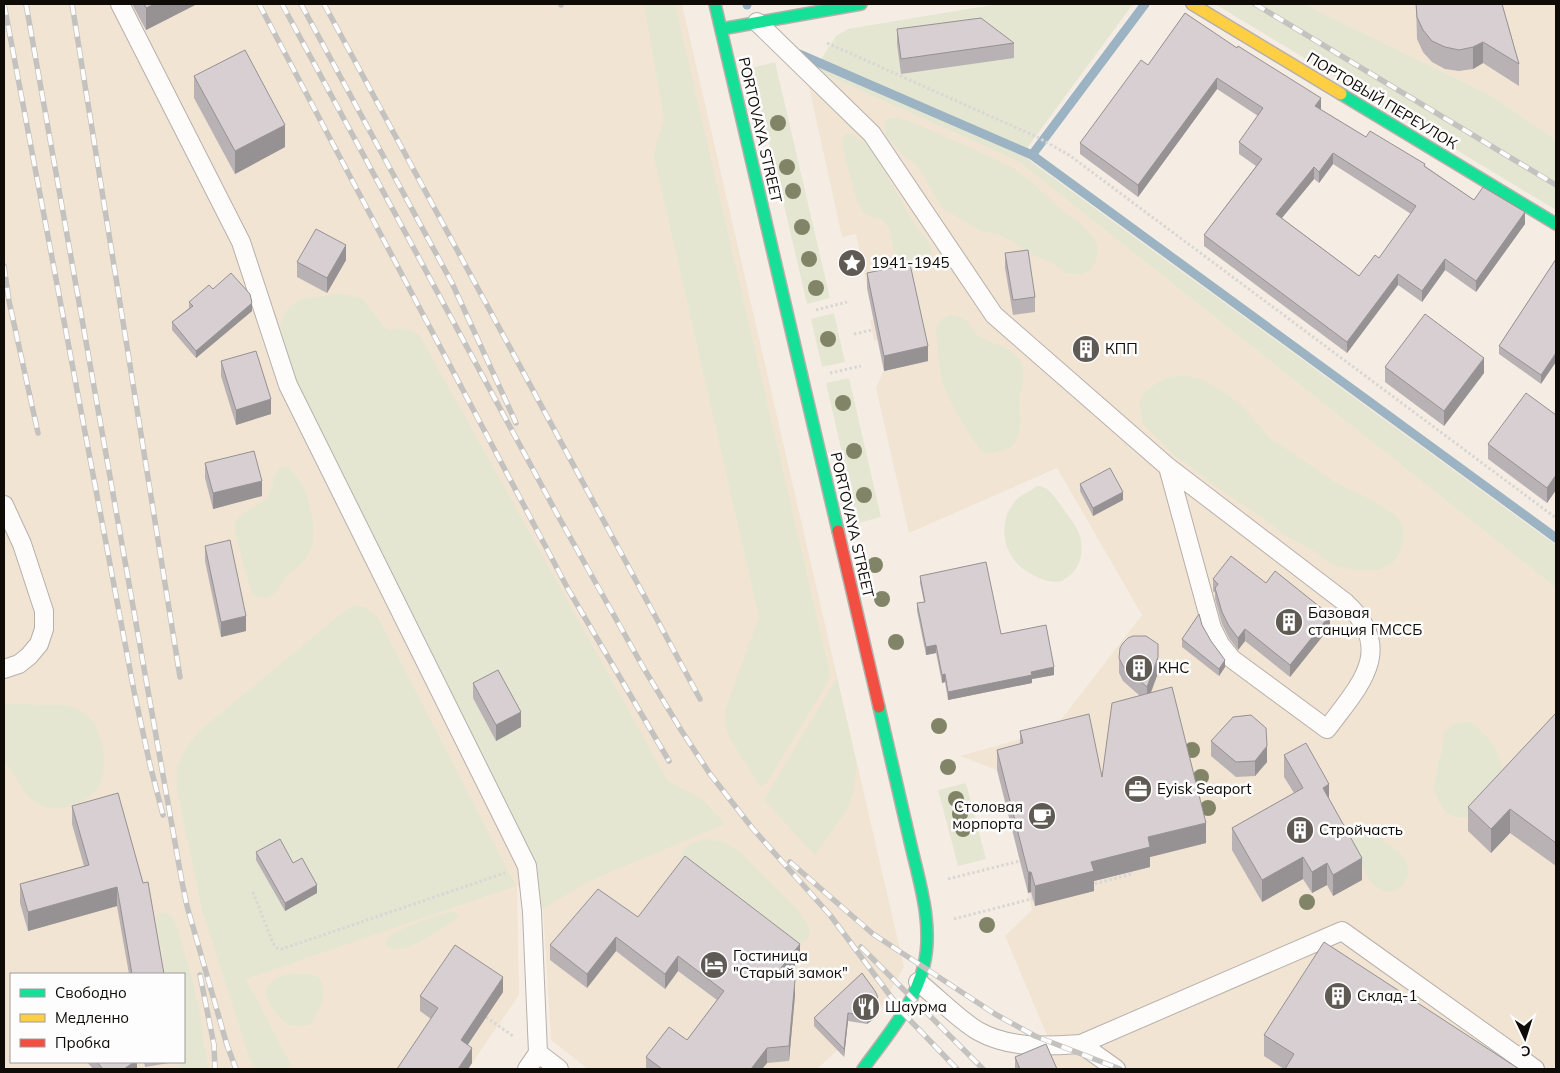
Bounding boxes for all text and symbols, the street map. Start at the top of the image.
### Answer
street label: ПОРТОВЫЙ ПЕРЕУЛОК [1303,48,1461,153]
street label: PORTOVAYA STREET [734,55,786,205]
place icon: 1941-1945 [837,248,867,278]
place label: 1941-1945 [871,253,949,272]
building icon: КПП [1071,334,1101,364]
place label: КПП [1105,339,1138,358]
street label: PORTOVAYA STREET [826,450,878,600]
place label: Базовая станция ГМССБ [1308,603,1422,639]
building icon: Базовая станция ГМССБ [1274,607,1304,637]
building icon: КНС [1124,653,1154,683]
place label: КНС [1158,658,1190,677]
office icon: Eyisk Seaport [1123,774,1153,804]
place label: Eyisk Seaport [1157,779,1251,798]
place label: Столовая морпорта [952,797,1023,833]
cafe icon: Столовая морпорта [1027,801,1057,831]
building icon: Стройчасть [1285,815,1315,845]
place label: Стройчасть [1319,820,1403,839]
place label: Гостиница "Старый замок" [733,946,848,982]
hotel icon: Гостиница "Старый замок" [699,950,729,980]
legend [10,973,185,1063]
building icon: Склад-1 [1323,981,1353,1011]
text: Свободно [55,983,127,1002]
place label: Склад-1 [1357,986,1417,1005]
restaurant icon: Шаурма [851,992,881,1022]
place label: Шаурма [885,997,947,1016]
text: Медленно [55,1008,129,1027]
north arrow [1500,1013,1550,1063]
text: Пробка [55,1033,110,1052]
text: С [1520,1042,1531,1060]

